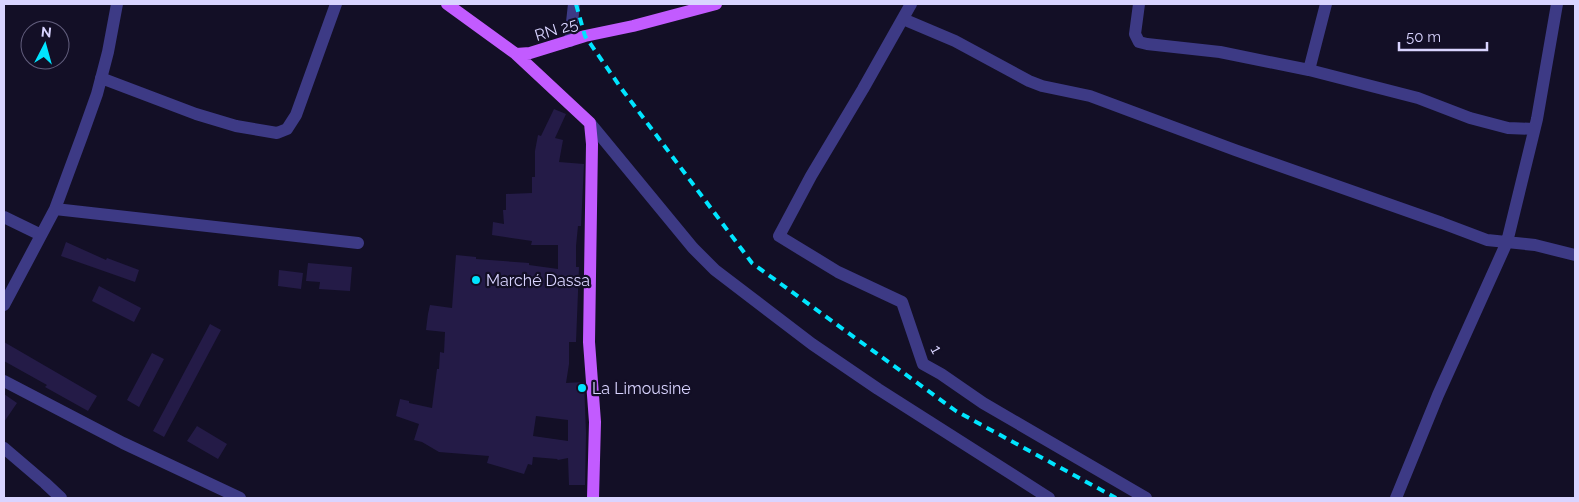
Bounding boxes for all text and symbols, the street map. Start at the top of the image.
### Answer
street label: RN 25 [532,14,580,45]
north arrow [20,20,70,70]
scale bar [1399,20,1486,52]
text: N [40,24,53,41]
text: 50 m [1406,28,1441,46]
place label: Marché Dassa [486,271,590,290]
marker: Marché Dassa [470,274,482,286]
street label: 1 [927,342,947,357]
place label: La Limousine [592,379,691,398]
marker: La Limousine [576,382,588,394]

